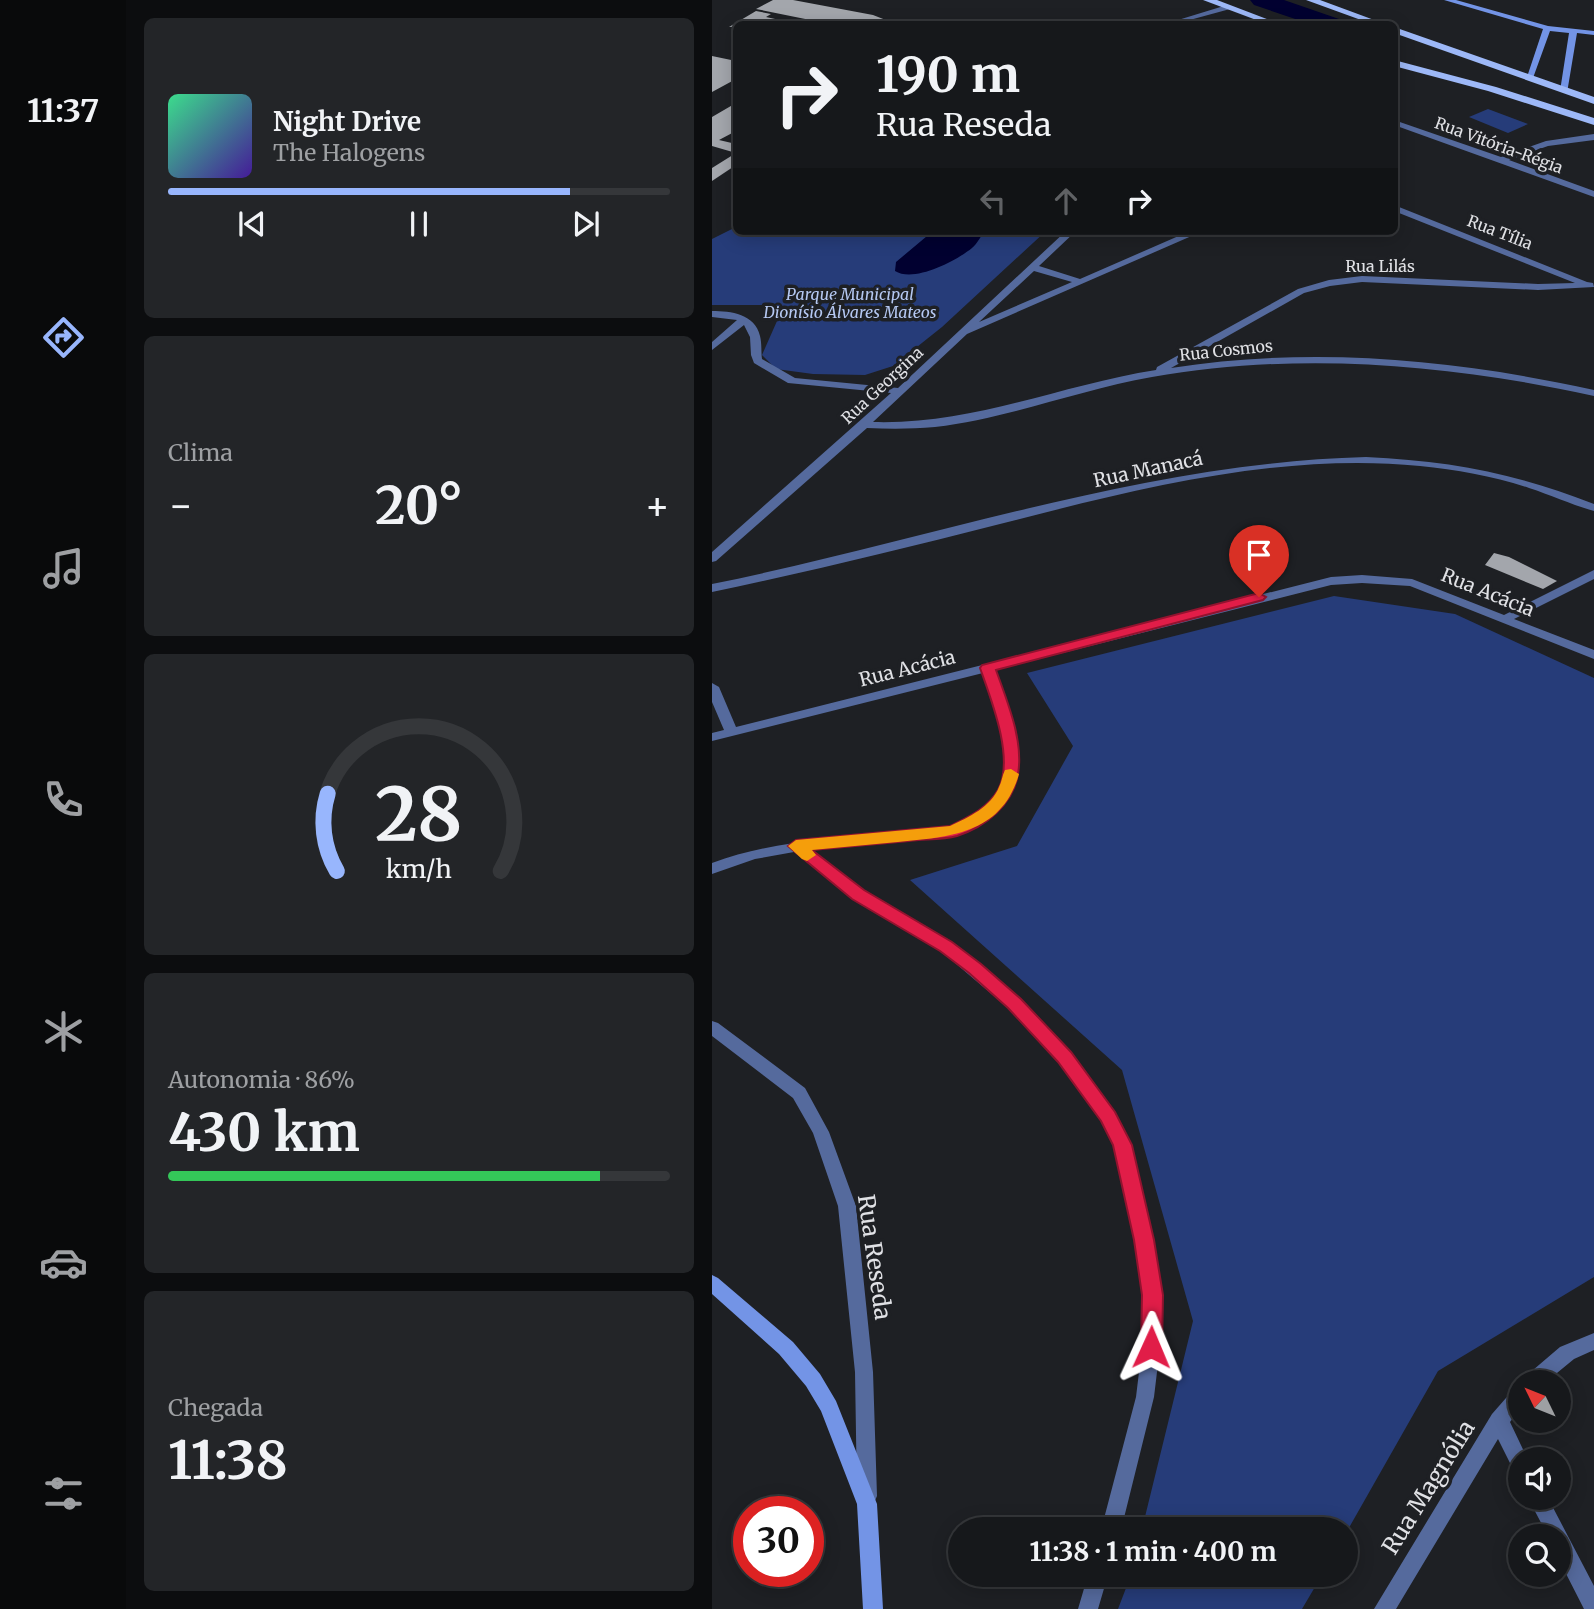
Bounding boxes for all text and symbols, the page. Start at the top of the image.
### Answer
text: 190 m [876,44,1020,105]
icon: right [761,49,852,140]
text: 11:37 [27,91,99,131]
text: Night Drive [273,105,421,138]
text: Rua Reseda [876,105,1051,145]
street label: Rua Vitória-Régia [1432,113,1566,178]
text: The Halogens [273,138,425,167]
icon: left [974,182,1012,220]
icon: ahead [1047,182,1085,220]
icon: right [1120,182,1158,220]
icon: previous [233,205,271,243]
icon: pause [400,205,438,243]
icon: next [567,205,605,243]
street label: Rua Tília [1465,210,1536,254]
street label: Rua Lilás [1345,256,1415,276]
park label: Parque Municipal Dionísio Álvares Mateos [763,284,937,322]
icon: directions [39,313,88,362]
street label: Rua Cosmos [1178,335,1274,365]
street label: Rua Georgina [837,342,927,428]
text: Clima [168,438,233,467]
street label: Rua Manacá [1091,446,1205,492]
text: 20° [375,473,463,538]
text: − [168,482,193,529]
text: + [645,482,670,529]
pin [1229,525,1289,597]
icon: arrive [1240,536,1278,574]
icon: music [39,544,88,593]
street label: Rua Acácia [1438,562,1538,622]
street label: Rua Acácia [856,644,958,692]
text: 28 [375,769,463,861]
icon: phone [39,775,88,824]
text: km/h [386,852,452,884]
icon: climate [39,1007,88,1056]
text: Autonomia · 86% [168,1065,355,1094]
text: 430 km [168,1100,360,1165]
street label: Rua Reseda [852,1193,898,1321]
icon: car [39,1238,88,1287]
position arrow [1114,1310,1188,1384]
north arrow [1508,1370,1571,1433]
map controls [1508,1370,1571,1587]
text: Chegada [168,1393,263,1422]
street label: Rua Magnólia [1375,1415,1481,1559]
text: 11:38 [168,1428,288,1493]
button: sound [1508,1447,1571,1510]
icon: filters [39,1469,88,1518]
speed limit sign: 30 [733,1496,824,1587]
button: search [1508,1524,1571,1587]
text: 11:38 · 1 min · 400 m [1029,1535,1277,1568]

